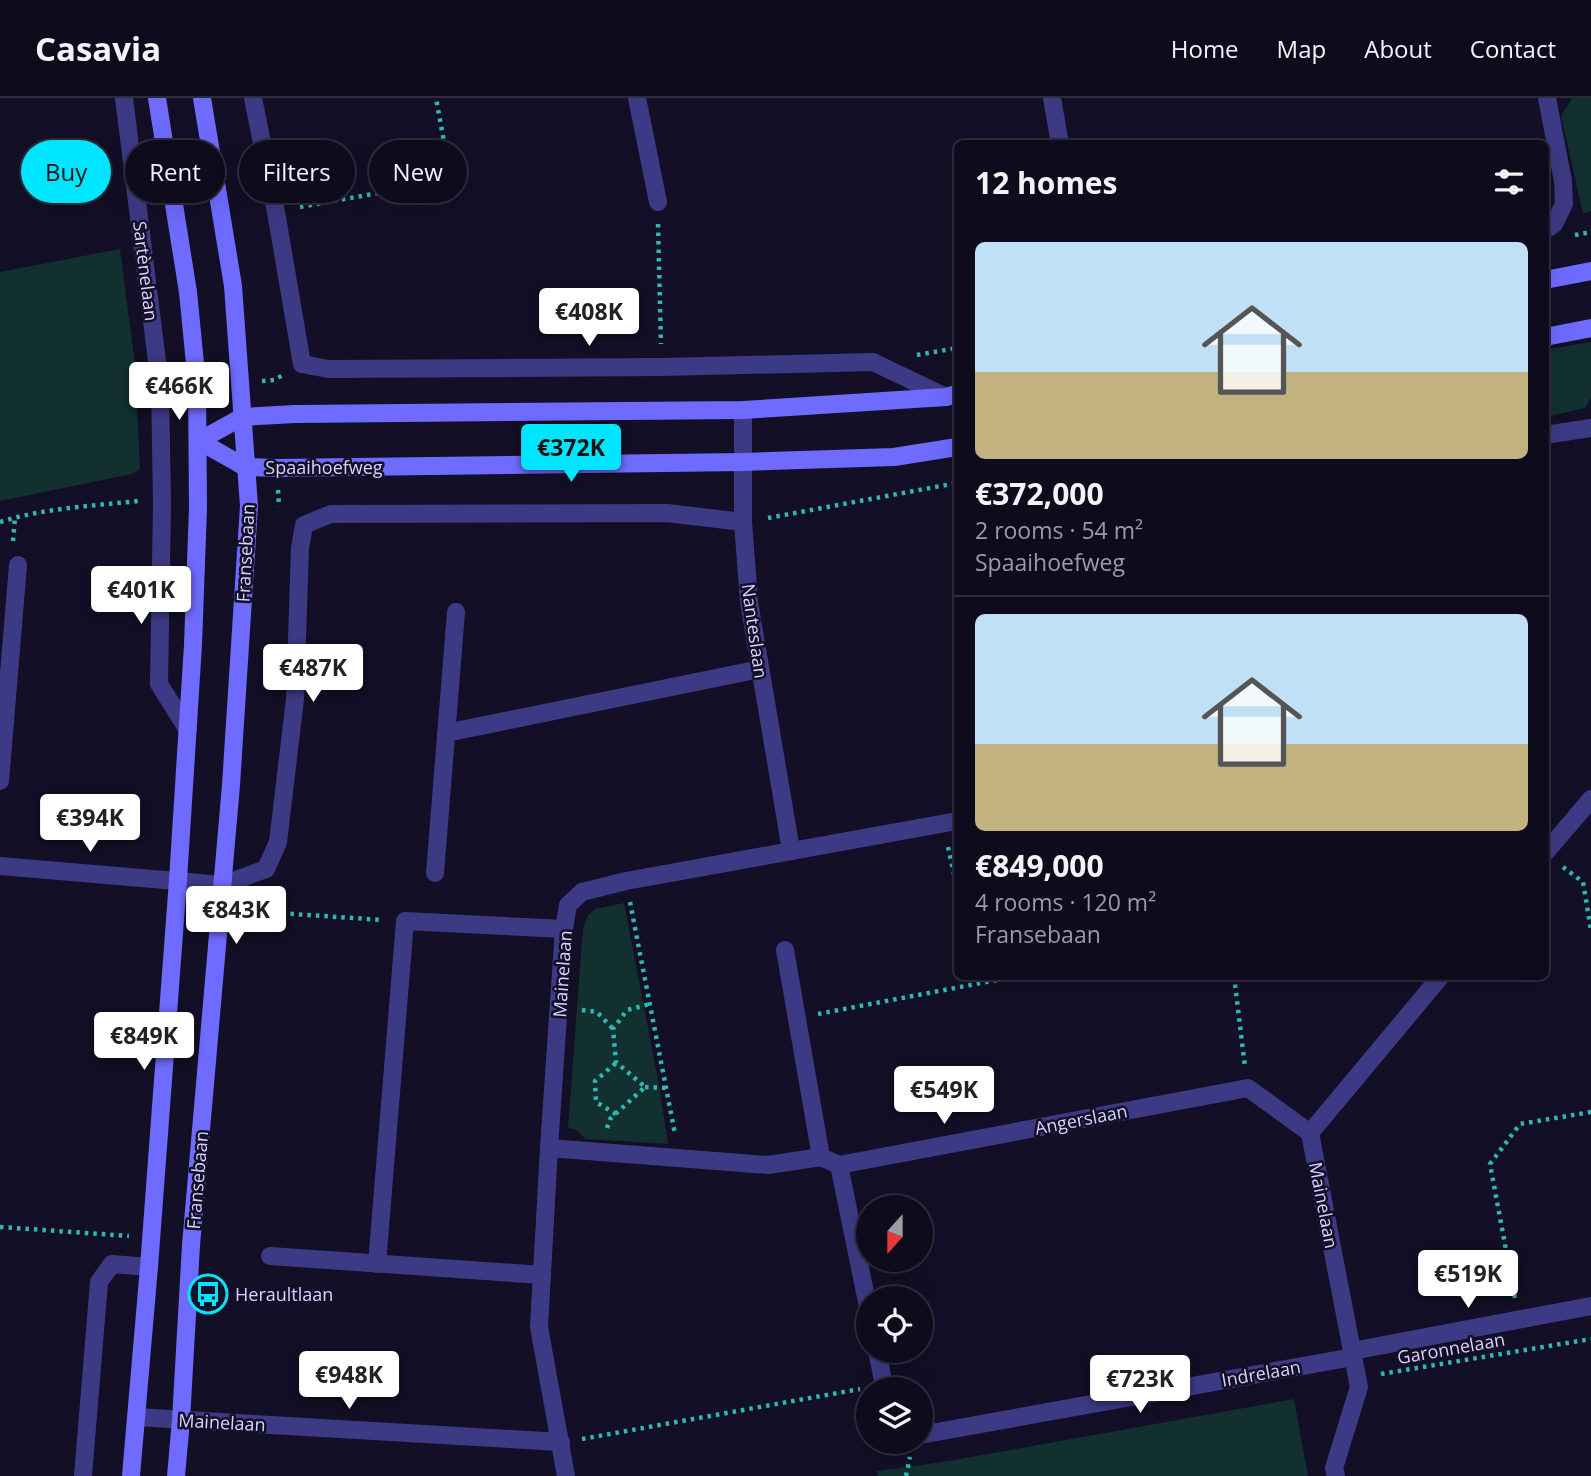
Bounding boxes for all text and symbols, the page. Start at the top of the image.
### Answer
text: Casavia [35,26,161,71]
text: Home [1171,32,1239,65]
text: Map [1277,32,1326,65]
text: About [1364,32,1432,65]
text: Contact [1470,32,1556,65]
chip: Buy [21,140,111,203]
chip: Rent [125,140,225,203]
chip: Filters [239,140,355,203]
chip: New [369,140,467,203]
text: 12 homes [975,162,1118,203]
icon: filters [1490,163,1528,201]
street label: Sartènelaan [128,220,164,322]
icon: home [1189,287,1315,413]
pin: €408K [540,288,638,348]
text: €408K [555,295,623,327]
pin: €466K [130,362,228,422]
text: €466K [145,369,213,401]
pin: €372K [522,424,620,484]
text: €372K [537,431,605,463]
street label: Spaaihoefweg [265,455,383,479]
text: €372,000 [975,473,1104,514]
street label: Fransebaan [230,503,260,603]
text: 2 rooms · 54 m² [975,514,1143,546]
text: Spaaihoefweg [975,546,1125,578]
pin: €401K [92,566,190,626]
text: €401K [107,573,175,605]
street label: Nanteslaan [736,582,774,680]
pin: €487K [264,644,362,704]
text: €487K [279,651,347,683]
icon: home [1189,659,1315,785]
pin: €394K [41,794,139,854]
text: €394K [56,801,124,833]
text: €849,000 [975,845,1104,886]
pin: €843K [187,886,285,946]
text: 4 rooms · 120 m² [975,886,1156,918]
text: €843K [202,893,270,925]
text: Fransebaan [975,918,1101,950]
street label: Mainelaan [547,930,577,1018]
pin: €849K [95,1012,193,1072]
text: €849K [110,1019,178,1051]
pin: €549K [895,1066,993,1126]
text: €549K [910,1073,978,1105]
street label: Angerslaan [1033,1098,1129,1140]
street label: Fransebaan [181,1130,213,1230]
street label: Mainelaan [1304,1160,1344,1250]
north arrow [856,1195,933,1272]
map controls [856,1195,933,1454]
pin: €519K [1419,1250,1517,1310]
text: €519K [1434,1257,1502,1289]
bus stop icon: Heraultlaan [187,1273,229,1315]
place label: Heraultlaan [235,1282,333,1306]
button: locate [856,1286,933,1363]
street label: Garonnelaan [1395,1327,1507,1369]
pin: €948K [300,1352,398,1411]
street label: Indrelaan [1219,1354,1303,1392]
pin: €723K [1091,1356,1189,1415]
text: €948K [315,1358,383,1390]
text: €723K [1106,1362,1174,1394]
button: layers [856,1377,933,1454]
street label: Mainelaan [178,1408,266,1436]

